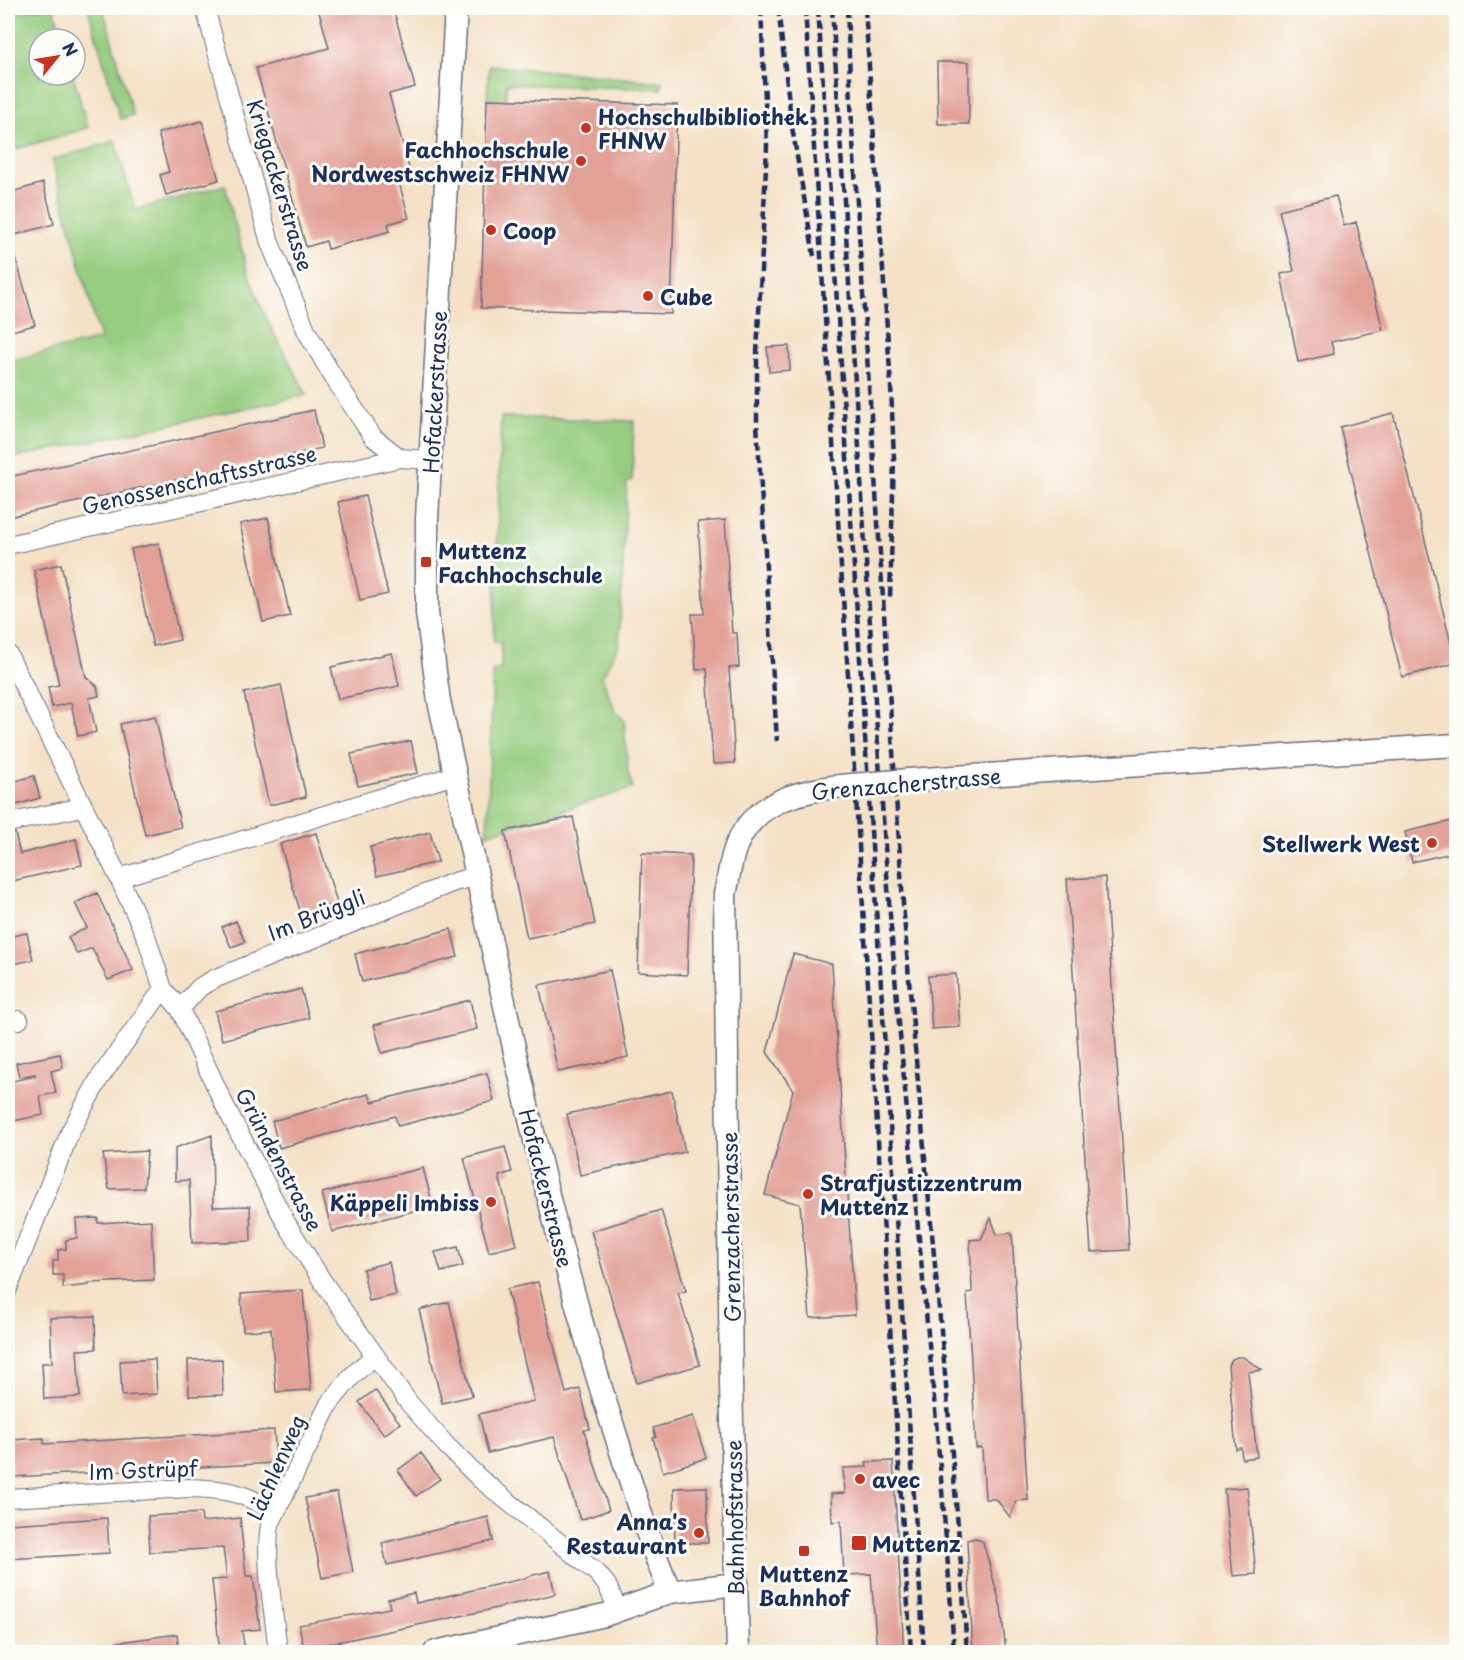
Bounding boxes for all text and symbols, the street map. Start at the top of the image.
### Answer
north arrow [27,27,87,87]
text: N [57,38,84,60]
street label: Kriegackerstrasse [240,95,322,275]
place label: Hochschulbibliothek FHNW [598,100,809,156]
marker: Hochschulbibliothek FHNW [579,121,593,135]
place label: Fachhochschule Nordwestschweiz FHNW [312,133,569,189]
marker: Fachhochschule Nordwestschweiz FHNW [574,154,588,168]
place label: Coop [503,214,556,246]
marker: Coop [484,223,498,237]
place label: Cube [660,280,713,312]
marker: Cube [641,289,655,303]
street label: Hofackerstrasse [414,310,454,474]
street label: Genossenschaftsstrasse [78,436,320,522]
place label: Muttenz Fachhochschule [438,534,603,590]
marker: Muttenz Fachhochschule [419,555,433,569]
street label: Grenzacherstrasse [810,759,1002,807]
place label: Stellwerk West [1262,827,1420,859]
marker: Stellwerk West [1425,836,1439,850]
street label: Im Brüggli [262,880,370,948]
street label: Gründenstrasse [229,1081,331,1237]
street label: Hofackerstrasse [512,1105,582,1271]
street label: Grenzacherstrasse [712,1131,748,1323]
place label: Strafjustizzentrum Muttenz [820,1166,1022,1222]
place label: Käppeli Imbiss [330,1186,479,1218]
marker: Strafjustizzentrum Muttenz [801,1187,815,1201]
marker: Käppeli Imbiss [484,1195,498,1209]
street label: Lächlenweg [237,1409,313,1525]
street label: Bahnhofstrasse [717,1440,751,1596]
street label: Im Gstrüpf [88,1451,199,1487]
place label: avec [872,1463,920,1495]
marker: avec [853,1472,867,1486]
place label: Anna's Restaurant [566,1505,687,1561]
marker: Anna's Restaurant [692,1526,706,1540]
place label: Muttenz [872,1527,961,1559]
marker: Muttenz [850,1534,868,1552]
marker: Muttenz Bahnhof [797,1544,811,1558]
place label: Muttenz Bahnhof [758,1557,852,1613]

